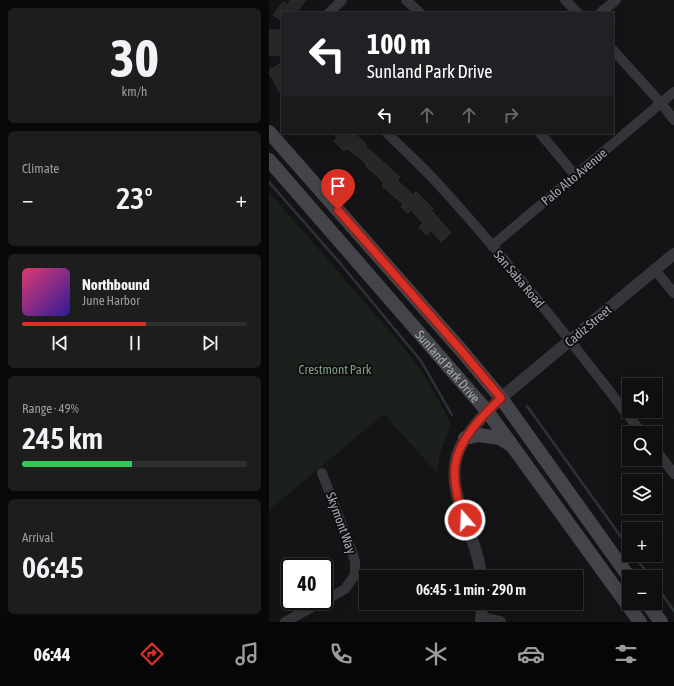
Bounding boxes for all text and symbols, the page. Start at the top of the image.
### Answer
text: 30 [110,28,159,88]
icon: left [301,28,353,80]
text: 100 m [367,28,430,60]
text: Sunland Park Drive [367,61,492,82]
text: km/h [122,84,147,99]
icon: left [374,104,396,126]
icon: ahead [416,104,438,126]
icon: ahead [458,104,480,126]
icon: right [500,104,522,126]
street label: Palo Alto Avenue [538,145,610,209]
text: Climate [22,161,59,176]
pin [321,169,355,210]
icon: arrive [327,175,349,197]
text: 23° [116,181,153,215]
text: − [22,186,33,212]
text: + [236,186,247,212]
street label: San Saba Road [491,247,547,311]
text: Northbound [82,276,150,293]
text: June Harbor [82,293,140,308]
street label: Cadiz Street [562,302,614,350]
street label: Sunland Park Drive [413,327,483,405]
icon: previous [49,332,71,354]
icon: pause [124,332,146,354]
icon: next [199,332,221,354]
park label: Crestmont Park [299,362,372,377]
map controls [622,378,662,610]
button: sound [622,378,662,418]
text: Range · 49% [22,401,79,416]
text: 245 km [22,421,103,455]
button: search [622,426,662,466]
button: layers [622,474,662,514]
street label: Skymont Way [323,490,359,556]
position arrow [444,499,486,541]
button: + [622,522,662,562]
text: Arrival [22,530,54,545]
text: 06:45 [22,550,84,584]
speed limit sign: 40 [281,558,333,610]
button: − [622,570,662,610]
text: 06:45 · 1 min · 290 m [416,581,526,598]
icon: directions [138,640,166,668]
icon: music [233,640,261,668]
icon: phone [327,640,355,668]
icon: climate [422,640,450,668]
icon: car [517,640,545,668]
icon: filters [612,640,640,668]
text: 06:44 [33,644,71,665]

